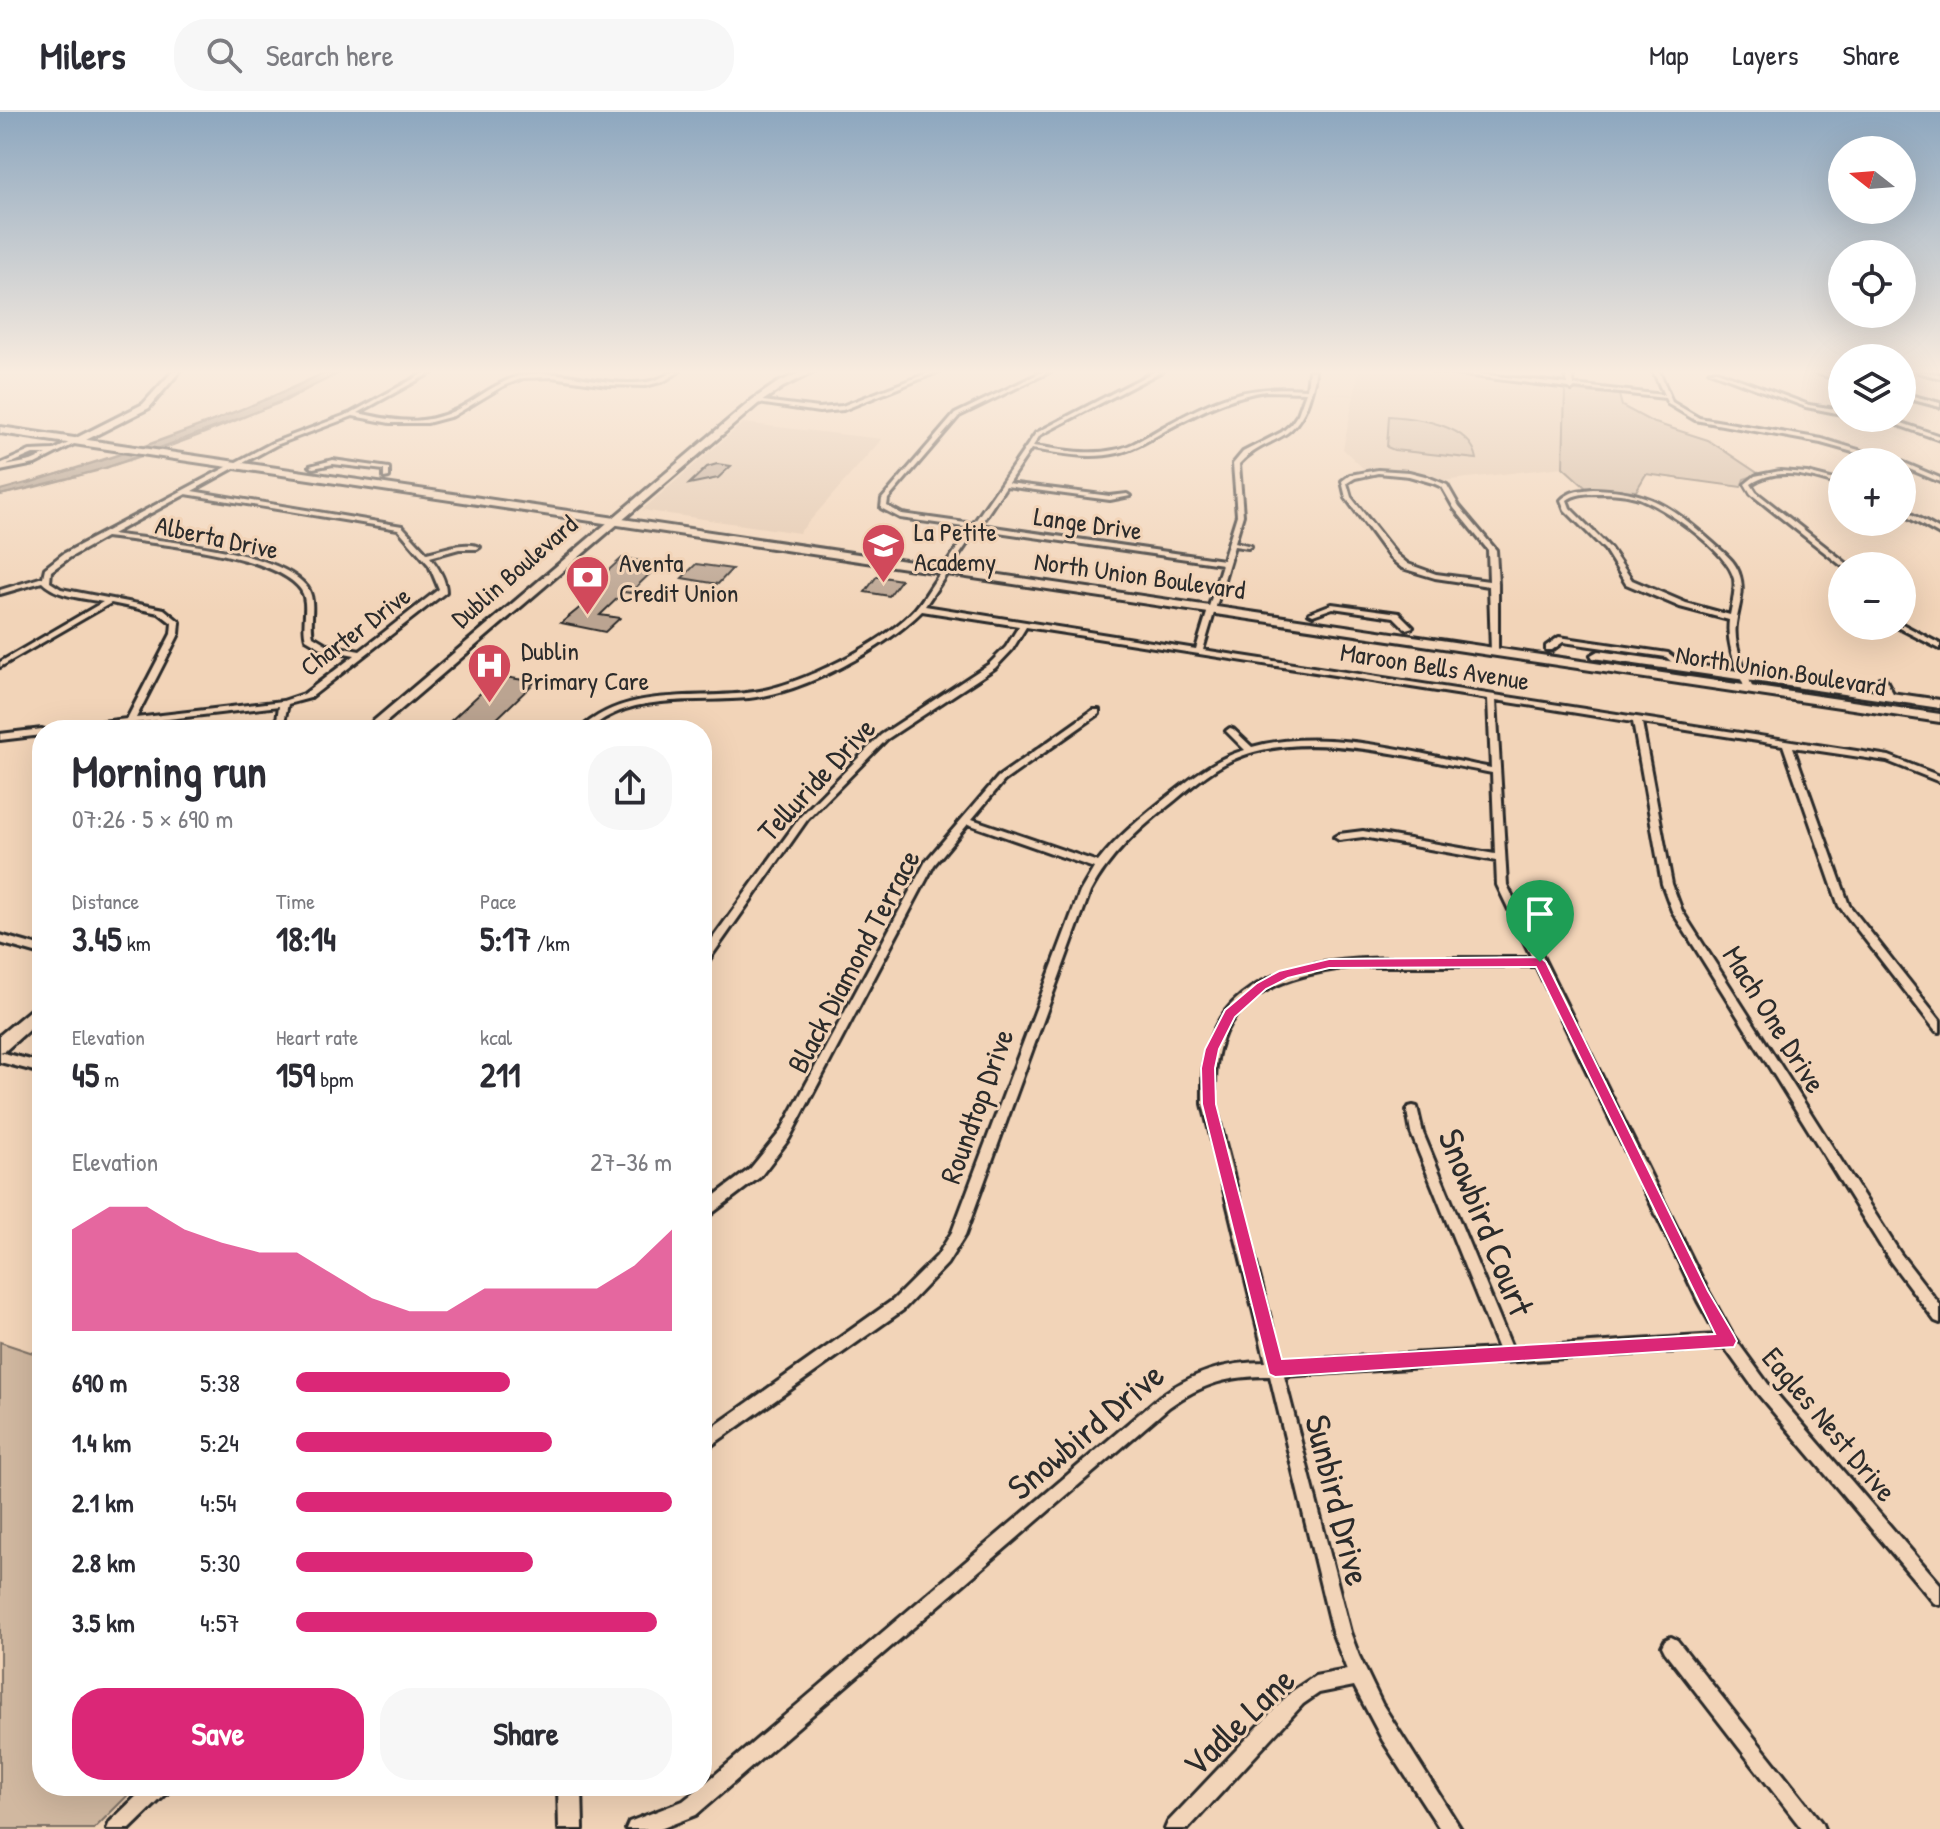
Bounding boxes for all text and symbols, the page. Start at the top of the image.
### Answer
search box [174,19,734,91]
text: Milers [40,29,126,81]
icon: search [202,33,246,77]
text: Search here [266,35,394,75]
text: Map [1649,36,1689,74]
text: Layers [1733,36,1798,74]
text: Share [1842,36,1900,74]
north arrow [1828,136,1916,224]
map controls [1828,136,1916,640]
button: locate [1828,240,1916,328]
button: layers [1828,344,1916,432]
button: + [1828,448,1916,536]
street label: Lange Drive [1032,498,1144,548]
street label: Alberta Drive [152,507,282,567]
street label: Dublin Boulevard [444,507,584,635]
place label: La Petite Academy [914,514,997,579]
school or university icon: La Petite Academy [859,522,907,585]
street label: North Union Boulevard [1032,543,1248,607]
place label: Aventa Credit Union [619,545,739,610]
button: − [1828,552,1916,640]
bank icon: Aventa Credit Union [564,553,612,616]
street label: Charter Drive [293,578,417,684]
place label: Dublin Primary Care [521,633,649,698]
street label: Maroon Bells Avenue [1338,634,1532,698]
street label: North Union Boulevard [1673,636,1889,704]
hospital icon: Dublin Primary Care [466,641,514,704]
street label: Telluride Drive [748,708,884,850]
text: Morning run [72,741,267,801]
button: share [588,746,672,830]
text: 07:26 · 5 × 690 m [72,801,233,836]
street label: Black Diamond Terrace [777,842,929,1080]
pin [1506,880,1574,962]
text: Distance [72,886,139,916]
text: Time [276,886,315,916]
text: Pace [480,886,517,916]
icon: arrive [1518,892,1562,936]
text: 3.45 [72,916,122,962]
text: 18:14 [276,916,336,962]
text: 5:17 [480,916,531,962]
text: km [122,928,151,958]
text: /km [531,928,570,958]
street label: Mach One Drive [1714,938,1836,1100]
text: Elevation [72,1022,145,1052]
text: Heart rate [276,1022,358,1052]
text: kcal [480,1022,512,1052]
street label: Roundtop Drive [930,1023,1022,1189]
text: 45 [72,1052,99,1098]
text: 159 [276,1052,315,1098]
text: 211 [480,1052,521,1098]
text: m [99,1064,119,1094]
text: bpm [315,1064,354,1094]
street label: Snowbird Court [1427,1121,1547,1324]
text: Elevation [72,1144,158,1179]
text: 27–36 m [590,1144,672,1179]
street label: Eagles Nest Drive [1754,1338,1906,1510]
street label: Snowbird Drive [996,1350,1174,1510]
text: 690 m [72,1365,127,1400]
text: 5:38 [200,1365,240,1400]
street label: Sunbird Drive [1294,1410,1384,1590]
text: 1.4 km [72,1425,131,1460]
text: 5:24 [200,1425,239,1460]
text: 2.1 km [72,1485,134,1520]
text: 4:54 [200,1485,237,1520]
text: 2.8 km [72,1545,135,1580]
text: 5:30 [200,1545,240,1580]
text: 3.5 km [72,1605,135,1640]
text: 4:57 [200,1605,240,1640]
street label: Vadle Lane [1171,1655,1305,1787]
button: Save [72,1688,364,1780]
button: Share [380,1688,672,1780]

